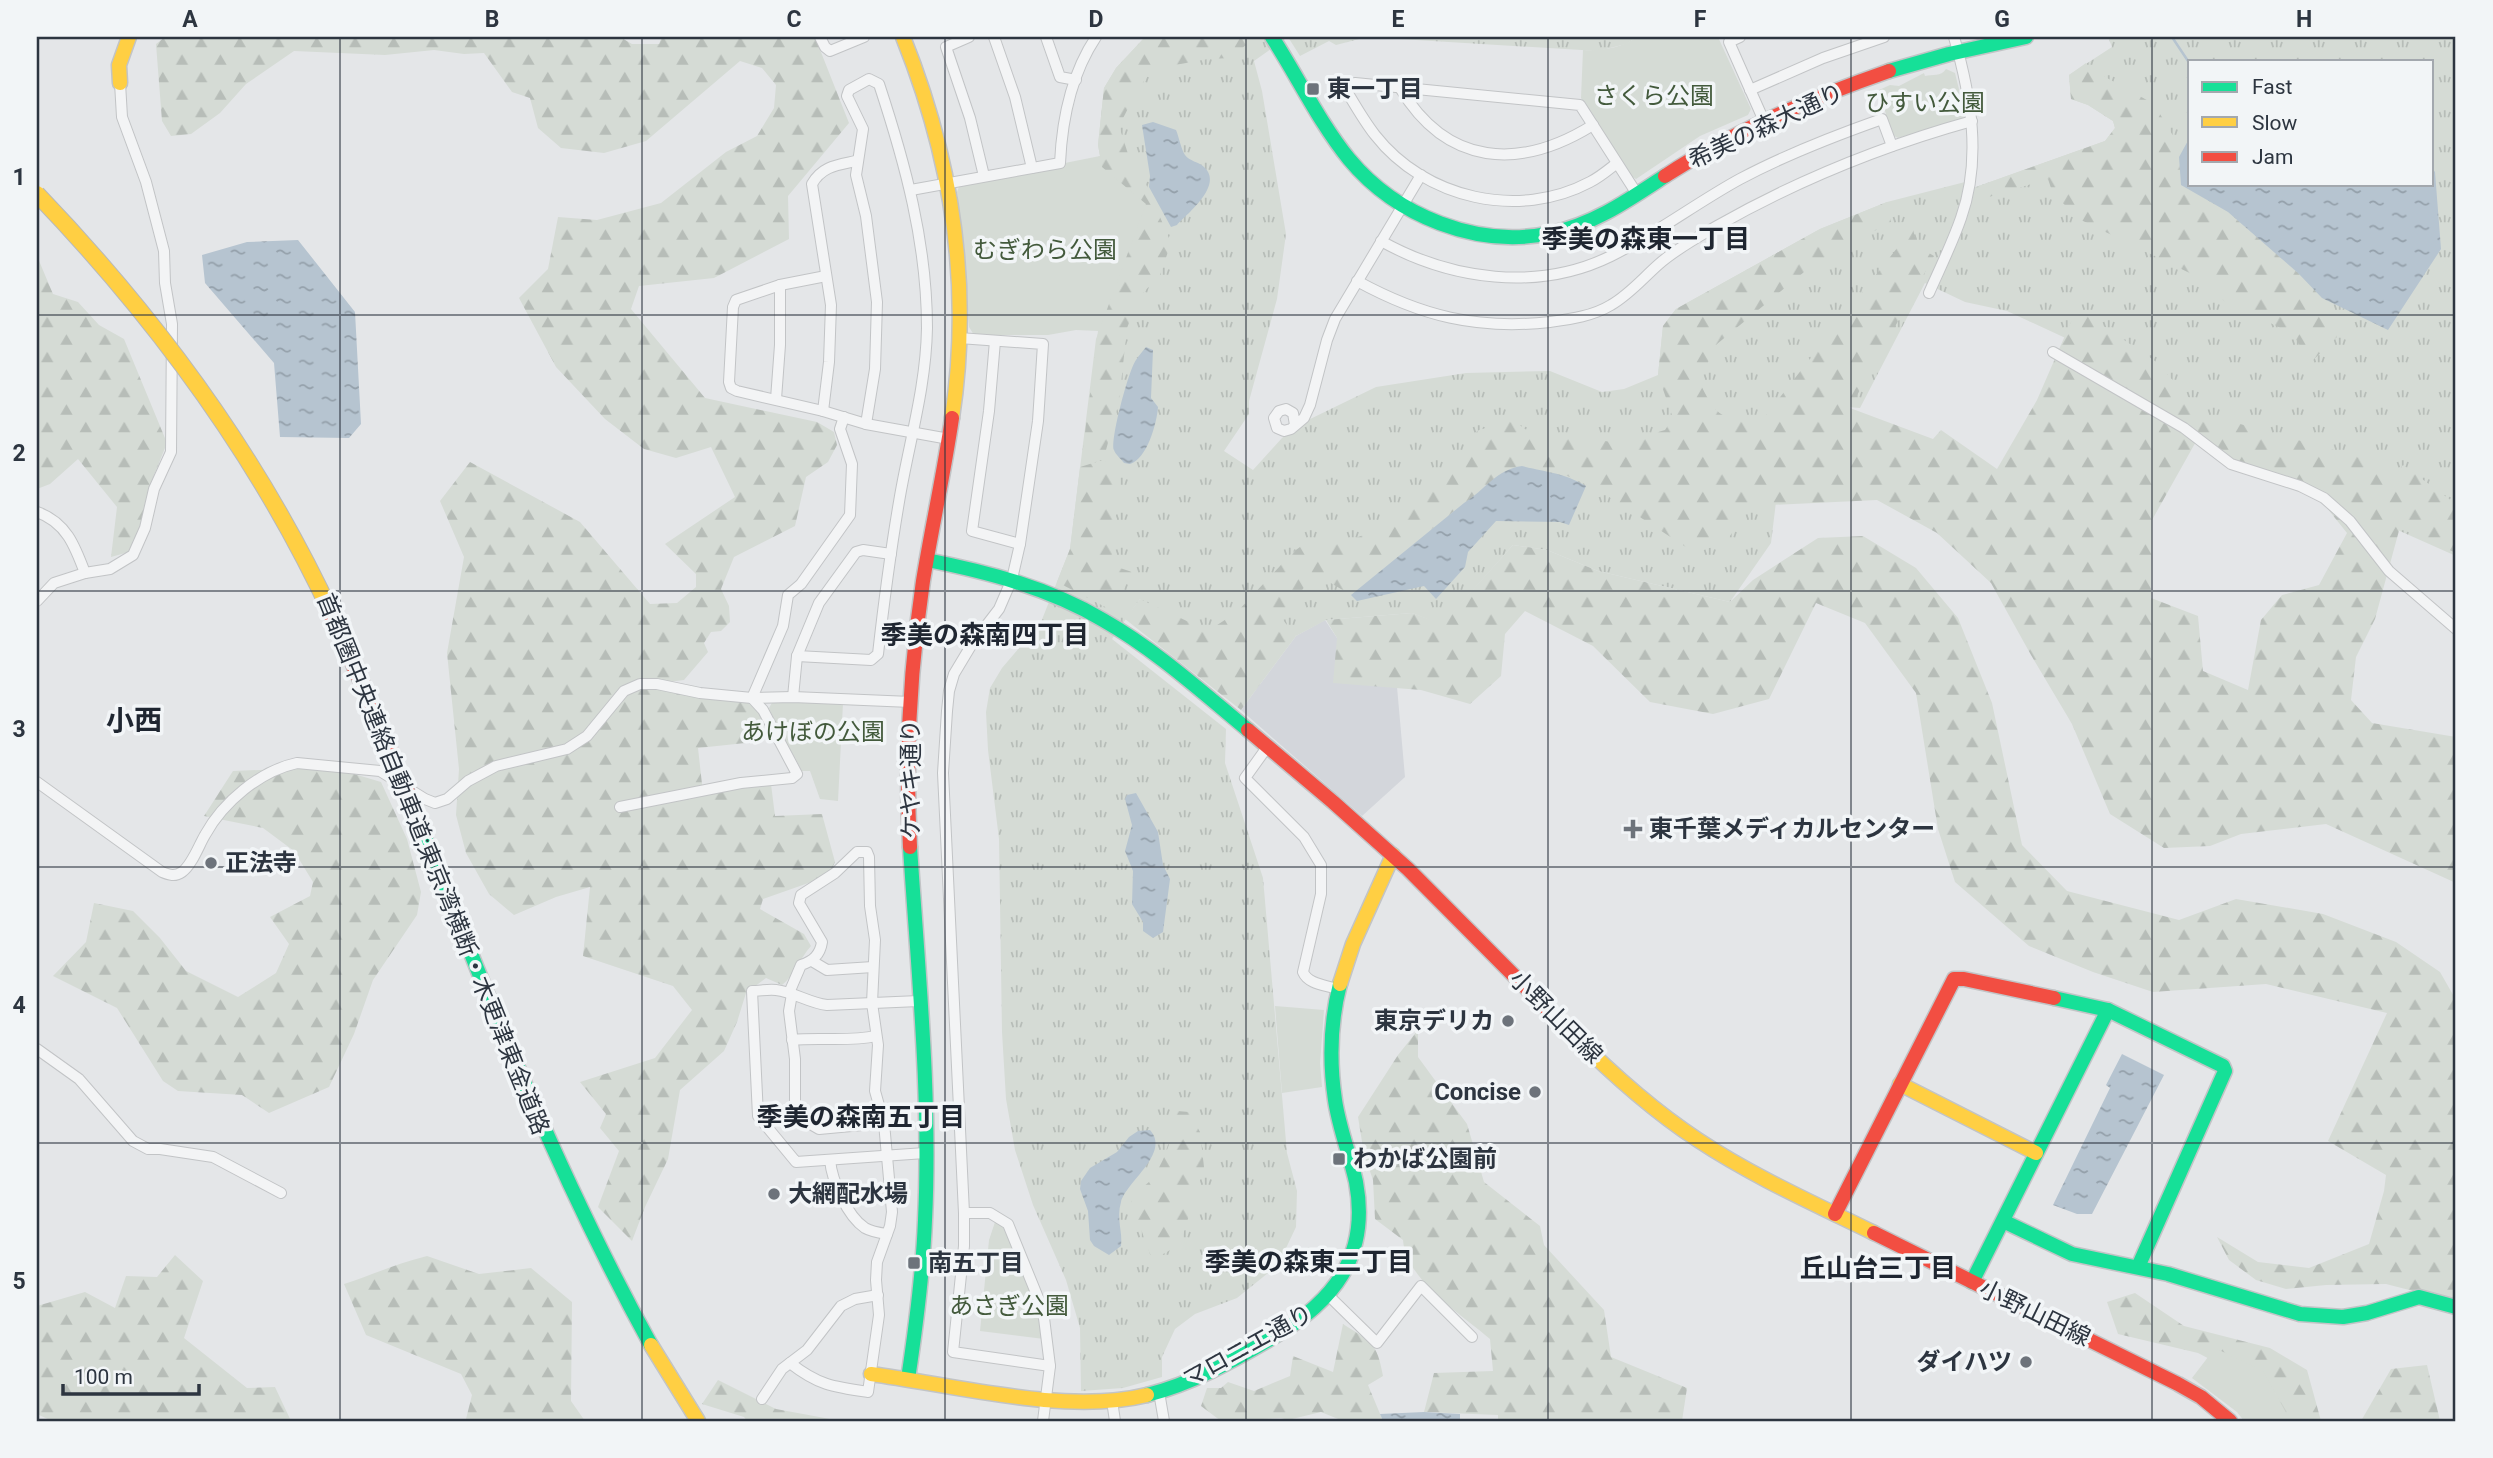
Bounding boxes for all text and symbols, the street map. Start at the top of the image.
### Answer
text: A [182,6,198,33]
text: B [485,6,499,33]
text: C [786,6,802,33]
text: D [1089,6,1103,33]
text: E [1392,6,1405,33]
text: F [1694,6,1707,33]
text: G [1994,6,2010,33]
text: H [2296,6,2312,33]
legend [2188,60,2434,186]
place label: 東一丁目 [1327,75,1423,103]
text: Fast [2252,75,2293,99]
street label: 希美の森大通り [1684,78,1848,174]
marker: 東一丁目 [1305,81,1321,97]
park label: さくら公園 [1594,82,1714,110]
park label: ひすい公園 [1865,89,1985,117]
text: Slow [2252,111,2298,135]
text: Jam [2252,145,2293,169]
text: 1 [12,164,26,191]
district label: 季美の森東一丁目 [1542,224,1750,254]
park label: むぎわら公園 [973,236,1117,264]
text: 2 [12,440,26,467]
street label: 首都圏中央連絡自動車道;東京湾横断・木更津東金道路 [311,589,555,1139]
district label: 季美の森南四丁目 [881,620,1089,650]
district label: 小西 [106,704,162,737]
text: 3 [12,716,26,743]
park label: あけぼの公園 [741,718,885,746]
street label: ケヤキ通り [897,719,925,839]
place label: 東千葉メディカルセンター [1649,815,1935,843]
marker: 東千葉メディカルセンター [1623,819,1643,839]
place label: 正法寺 [225,849,297,877]
marker: 正法寺 [203,855,219,871]
street label: 小野山田線 [1504,965,1608,1069]
text: 4 [12,992,26,1019]
place label: 東京デリカ [1374,1007,1494,1035]
marker: 東京デリカ [1500,1013,1516,1029]
place label: Concise [1434,1078,1521,1106]
marker: Concise [1527,1084,1543,1100]
district label: 季美の森南五丁目 [757,1102,965,1132]
place label: わかば公園前 [1353,1145,1497,1173]
marker: わかば公園前 [1331,1151,1347,1167]
place label: 大網配水場 [788,1180,908,1208]
marker: 大網配水場 [766,1186,782,1202]
district label: 季美の森東二丁目 [1205,1247,1413,1277]
place label: 南五丁目 [928,1249,1024,1277]
district label: 丘山台三丁目 [1800,1253,1956,1283]
marker: 南五丁目 [906,1255,922,1271]
text: 5 [12,1268,26,1295]
street label: 小野山田線 [1975,1274,2095,1352]
park label: あさぎ公園 [949,1292,1069,1320]
street label: マロニエ通り [1178,1299,1318,1393]
place label: ダイハツ [1916,1348,2012,1376]
scale bar [63,1353,200,1397]
marker: ダイハツ [2018,1354,2034,1370]
text: 100 m [74,1365,133,1389]

